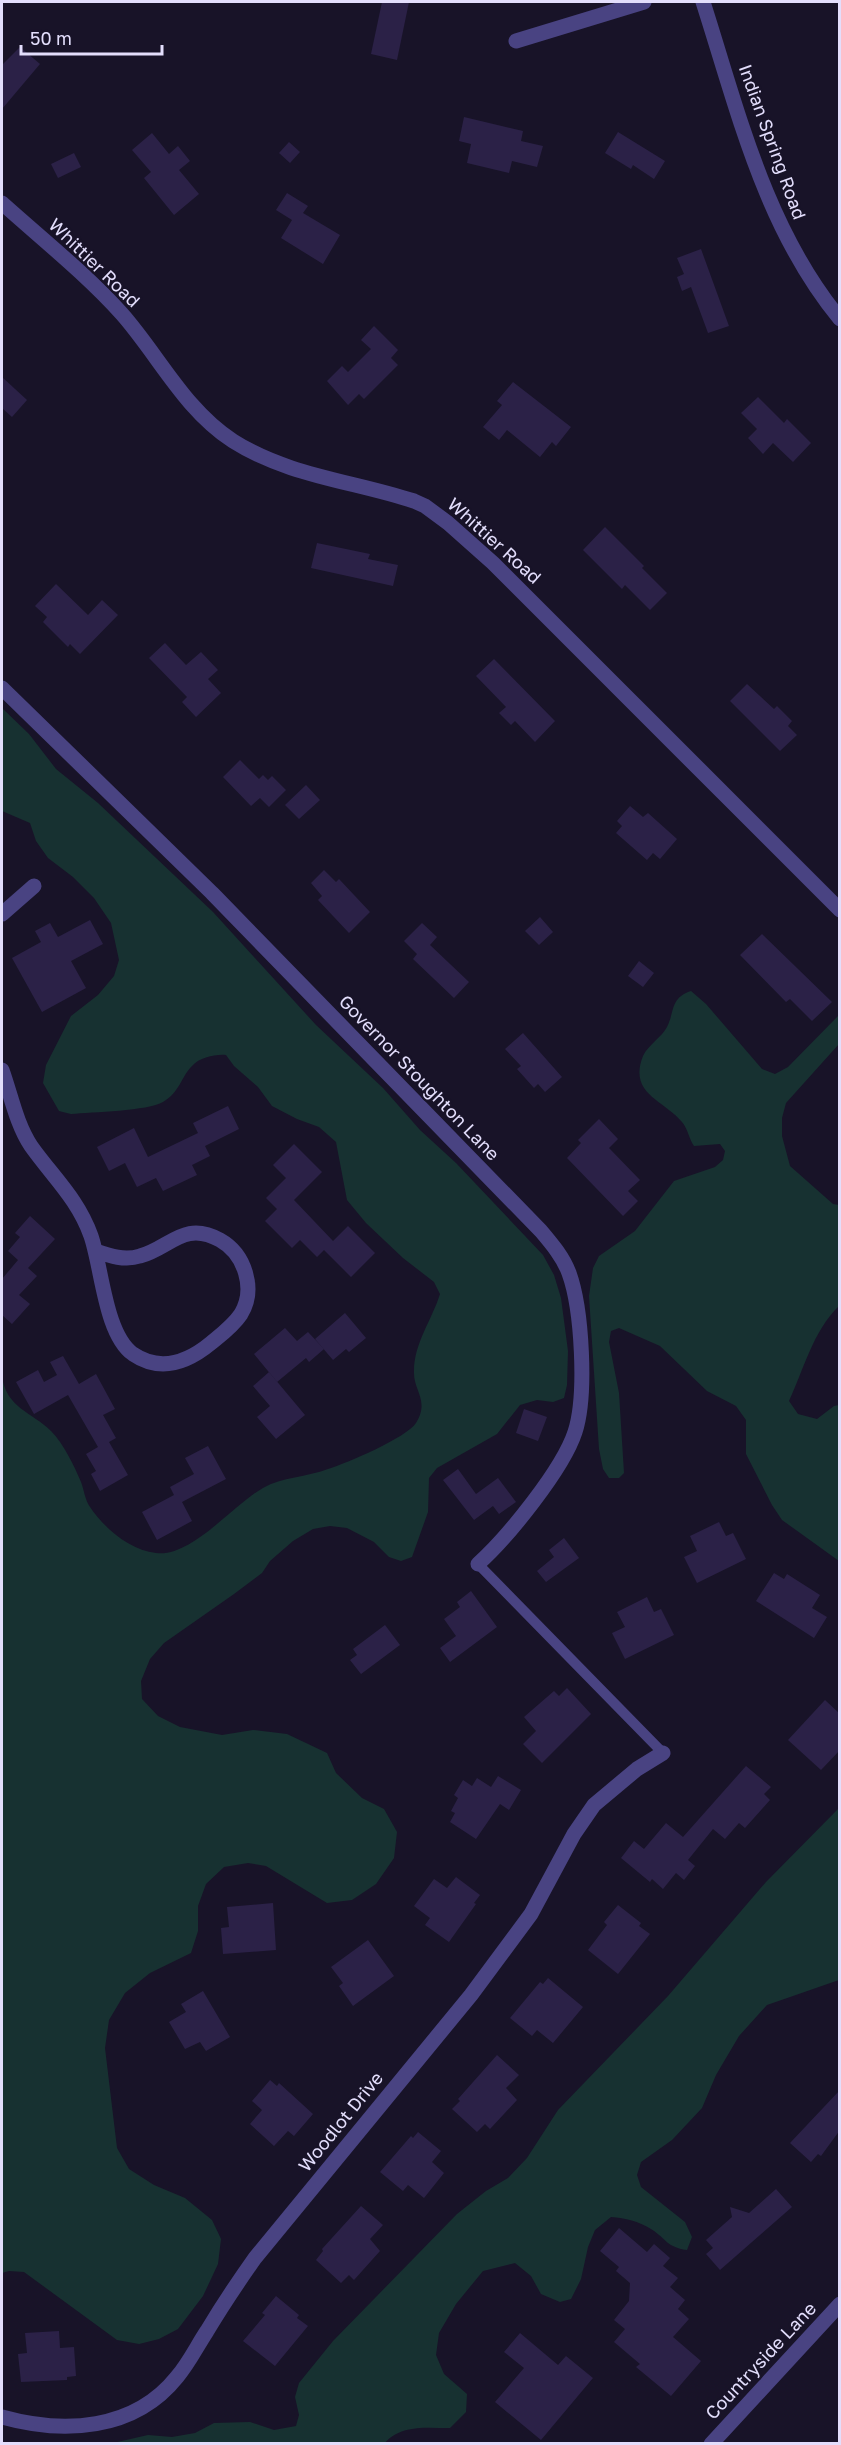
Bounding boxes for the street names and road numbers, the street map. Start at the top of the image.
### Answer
street label: Indian Spring Road [735,61,811,222]
street label: Whittier Road [45,213,145,311]
street label: Whittier Road [443,493,546,588]
street label: Governor Stoughton Lane [335,990,505,1165]
street label: Woodlot Drive [293,2067,387,2176]
street label: Countryside Lane [700,2297,820,2423]

